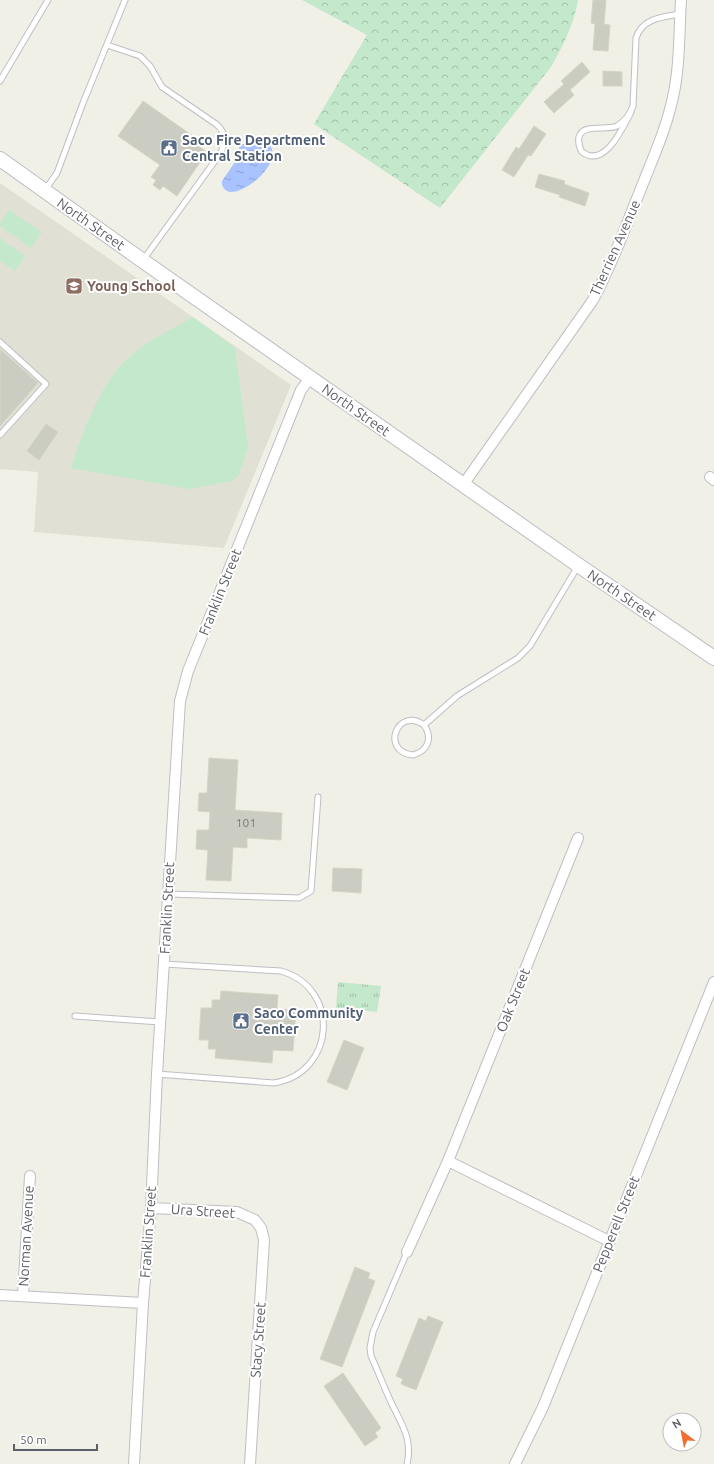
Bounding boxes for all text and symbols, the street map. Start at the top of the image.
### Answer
place label: Saco Fire Department Central Station [182,132,325,164]
public building icon: Saco Fire Department Central Station [159,138,179,158]
street label: North Street [54,195,128,254]
street label: Therrien Avenue [587,197,643,299]
school or university icon: Young School [64,276,84,296]
place label: Young School [87,278,175,294]
street label: North Street [319,381,393,440]
street label: Franklin Street [195,546,245,638]
street label: North Street [585,566,660,624]
house number: 101 [236,816,256,829]
street label: Franklin Street [157,861,177,954]
street label: Oak Street [493,965,533,1034]
place label: Saco Community Center [254,1005,364,1037]
public building icon: Saco Community Center [231,1011,251,1031]
street label: Pepperell Street [589,1173,643,1275]
street label: Norman Avenue [15,1185,37,1287]
street label: Franklin Street [137,1185,159,1278]
street label: Ura Street [170,1201,236,1221]
street label: Stacy Street [247,1301,269,1378]
north arrow [662,1412,702,1452]
text: N [670,1416,683,1431]
scale bar [14,1426,97,1452]
text: 50 m [20,1433,47,1446]

